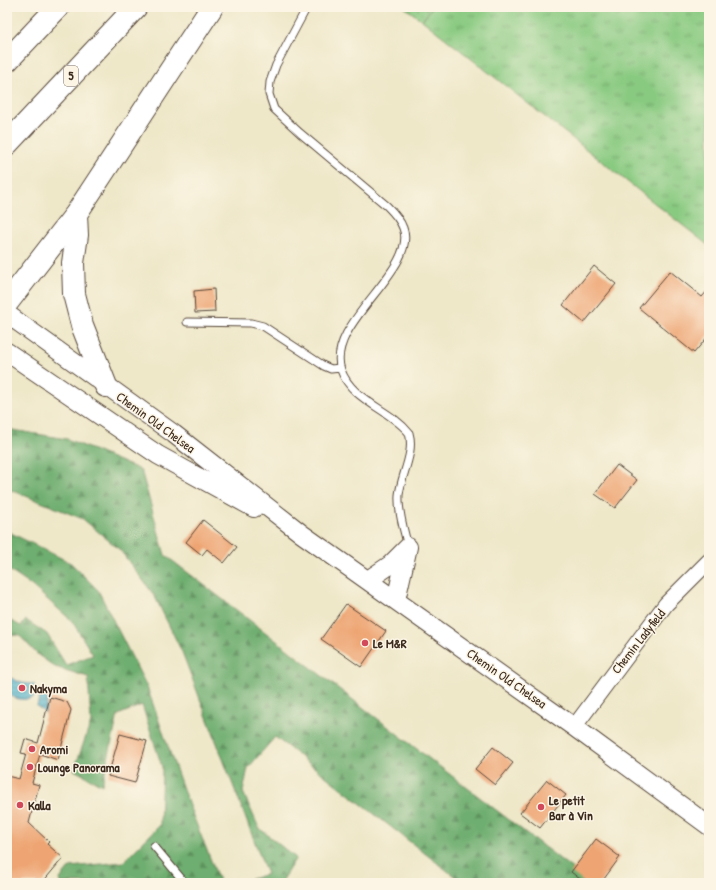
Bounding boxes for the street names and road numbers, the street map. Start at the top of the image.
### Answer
road number: 5 [64,66,78,86]
street label: Chemin Old Chelsea [113,387,199,457]
street label: Chemin Ladyfield [607,605,669,677]
street label: Chemin Old Chelsea [463,644,551,712]

